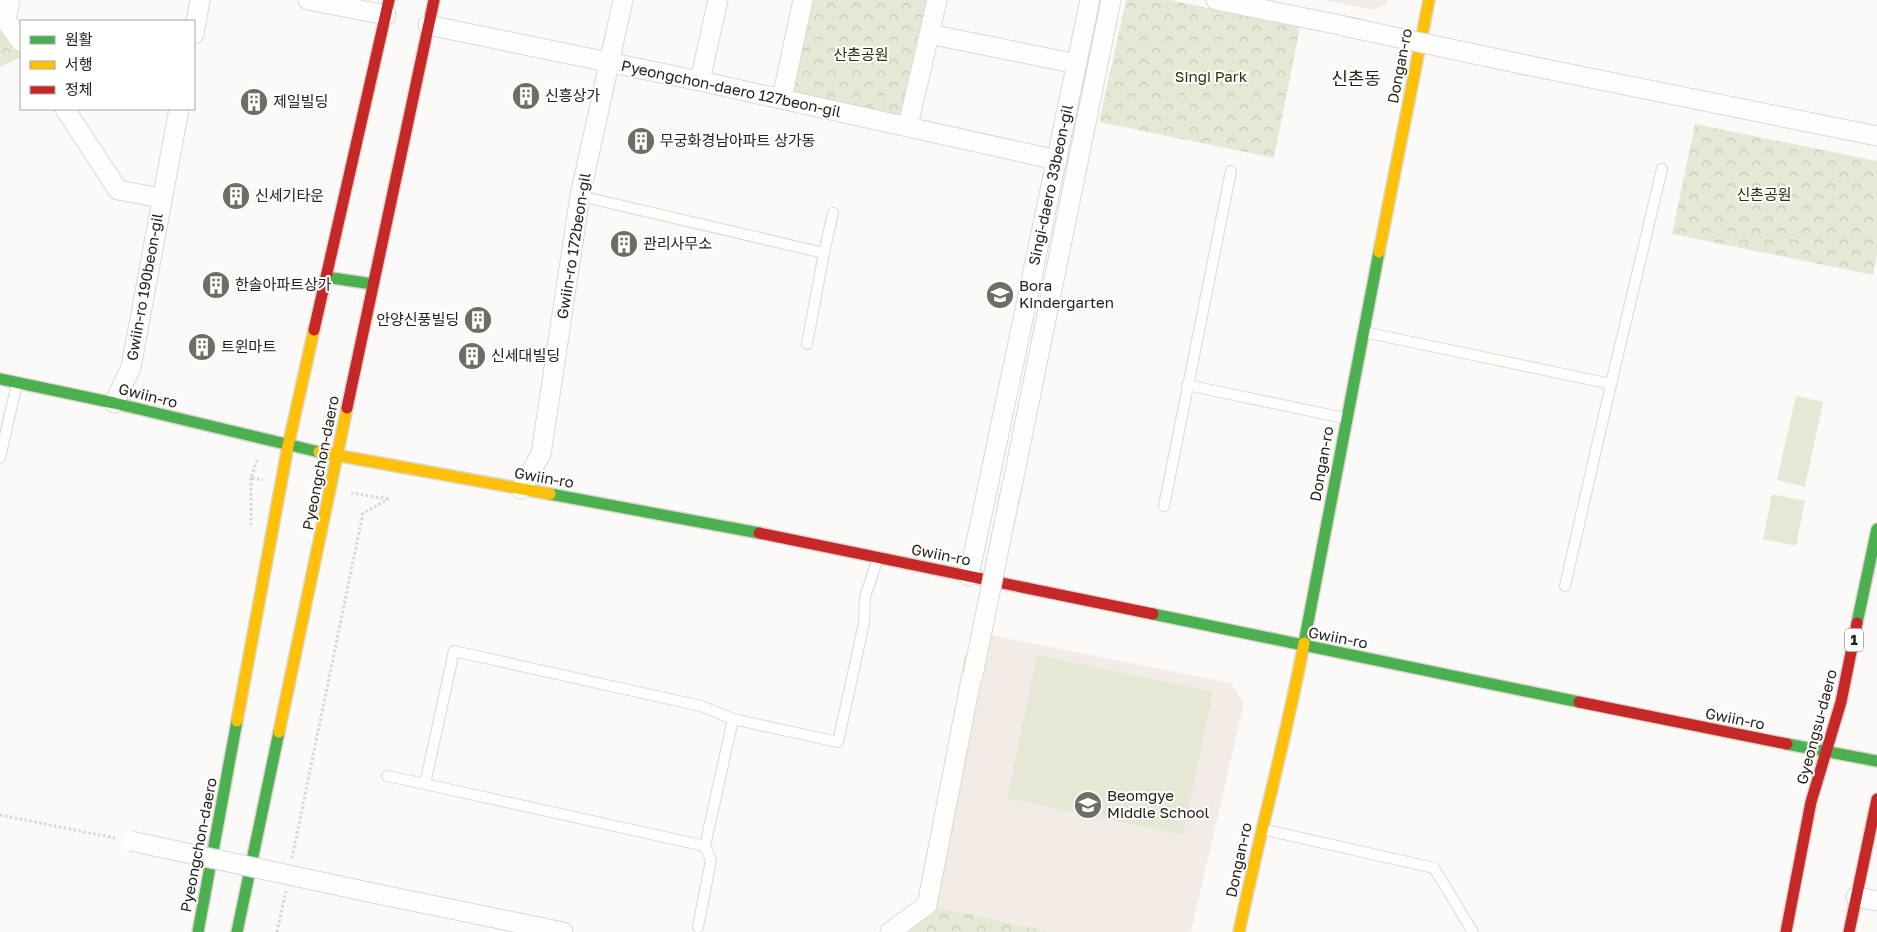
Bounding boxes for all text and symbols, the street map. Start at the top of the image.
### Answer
legend [20,20,195,110]
street label: Dongan-ro [1383,27,1415,105]
text: 원활 [65,30,93,48]
park label: 산촌공원 [833,45,889,63]
text: 서행 [65,55,93,73]
street label: Pyeongchon-daero 127beon-gil [620,56,843,120]
park label: Singi Park [1175,67,1248,85]
district label: 신촌동 [1331,67,1381,89]
text: 정체 [65,80,93,98]
building icon: 신흥상가 [511,81,541,111]
place label: 신흥상가 [545,86,600,104]
building icon: 제일빌딩 [239,87,269,117]
place label: 제일빌딩 [273,92,328,110]
street label: Singi-daero 33beon-gil [1024,102,1076,267]
building icon: 무궁화경남아파트 상가동 [626,126,656,156]
place label: 무궁화경남아파트 상가동 [660,131,816,149]
street label: Gwiin-ro 172beon-gil [553,171,594,320]
building icon: 신세기타운 [221,181,251,211]
park label: 신촌공원 [1736,185,1792,203]
place label: 신세기타운 [255,186,324,204]
street label: Gwiin-ro 190beon-gil [122,211,166,362]
building icon: 관리사무소 [609,229,639,259]
place label: 관리사무소 [643,234,712,252]
building icon: 한솔아파트상가 [201,270,231,300]
place label: 한솔아파트상가 [235,275,332,293]
place label: Bora Kindergarten [1019,276,1114,311]
school or university icon: Bora Kindergarten [985,280,1015,310]
building icon: 안양신풍빌딩 [463,305,493,335]
place label: 안양신풍빌딩 [376,310,459,328]
building icon: 트윈마트 [187,332,217,362]
place label: 트윈마트 [221,337,276,355]
building icon: 신세대빌딩 [457,341,487,371]
place label: 신세대빌딩 [491,346,560,364]
street label: Gwiin-ro [117,379,180,411]
street label: Pyeongchon-daero [298,394,342,532]
street label: Dongan-ro [1306,425,1336,503]
street label: Gwiin-ro [513,463,575,491]
street label: Gwiin-ro [910,539,973,569]
street label: Gwiin-ro [1307,622,1370,652]
road number: 1 [1845,628,1863,652]
street label: Gyeongsu-daero [1792,667,1840,786]
street label: Gwiin-ro [1704,703,1767,733]
street label: Pyeongchon-daero [176,776,220,914]
place label: Beomgye Middle School [1107,786,1209,821]
school or university icon: Beomgye Middle School [1073,790,1103,820]
street label: Dongan-ro [1221,821,1255,899]

